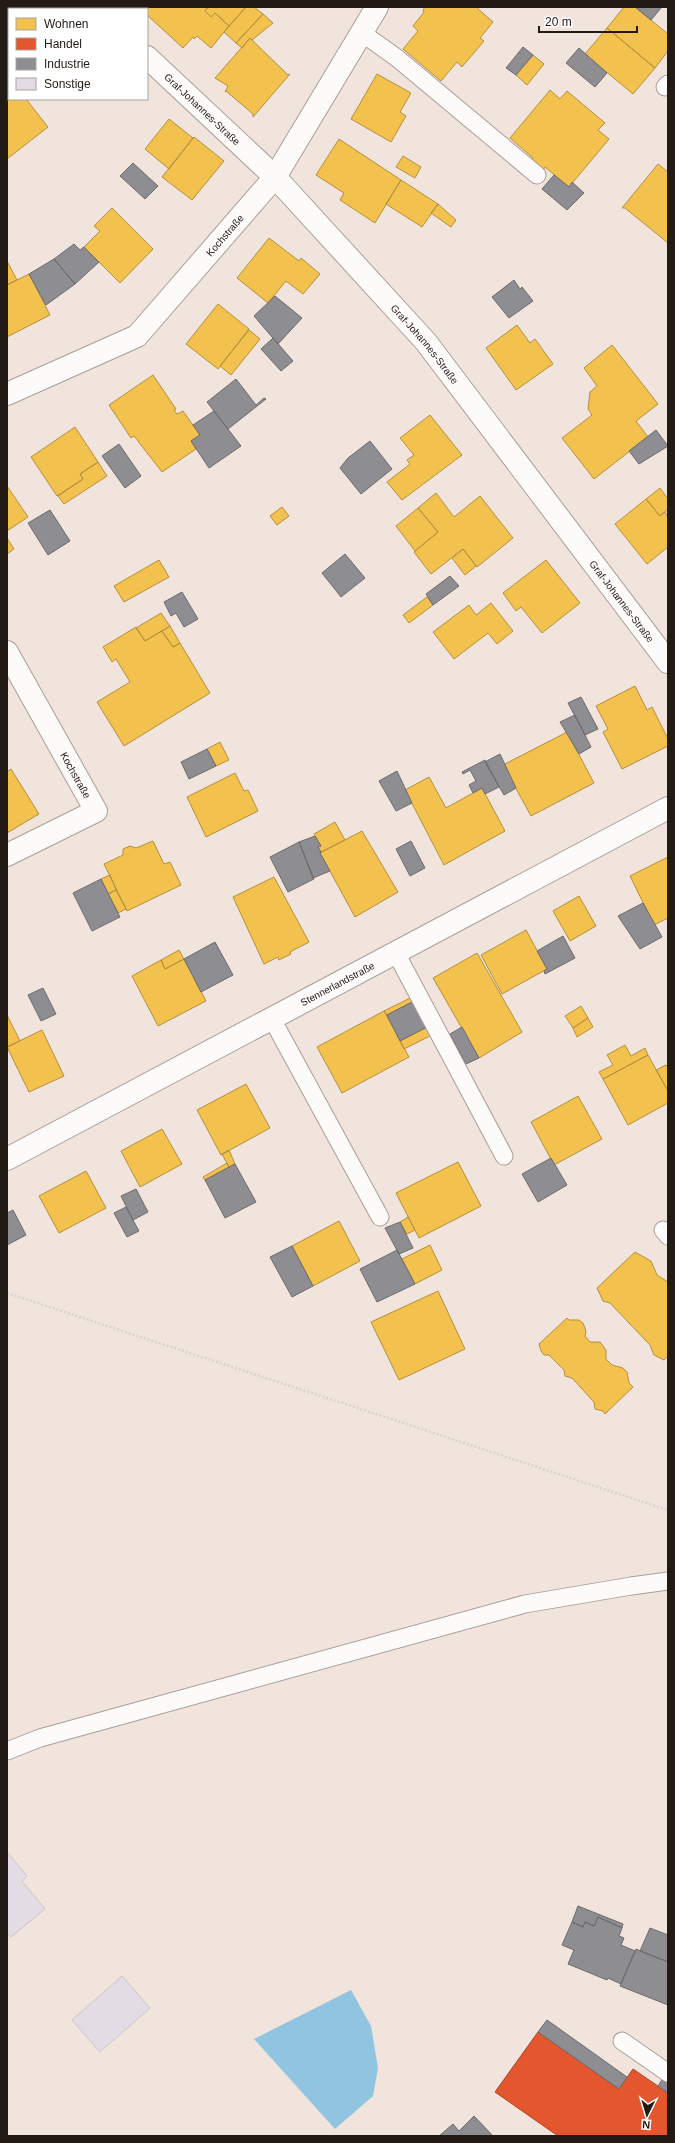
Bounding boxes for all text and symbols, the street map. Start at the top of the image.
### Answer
legend [8,8,148,100]
scale bar [539,8,637,34]
text: 20 m [545,15,572,29]
text: Wohnen [44,17,88,31]
text: Handel [44,37,82,51]
text: Industrie [44,57,90,71]
street label: Graf-Johannes-Straße [162,71,243,147]
text: Sonstige [44,77,91,91]
street label: Kochstraße [204,212,246,258]
street label: Graf-Johannes-Straße [389,302,461,386]
street label: Graf-Johannes-Straße [588,558,657,644]
street label: Kochstraße [59,750,93,800]
street label: Stennerlandstraße [298,959,377,1008]
north arrow [627,2095,667,2135]
text: N [642,2119,651,2131]

